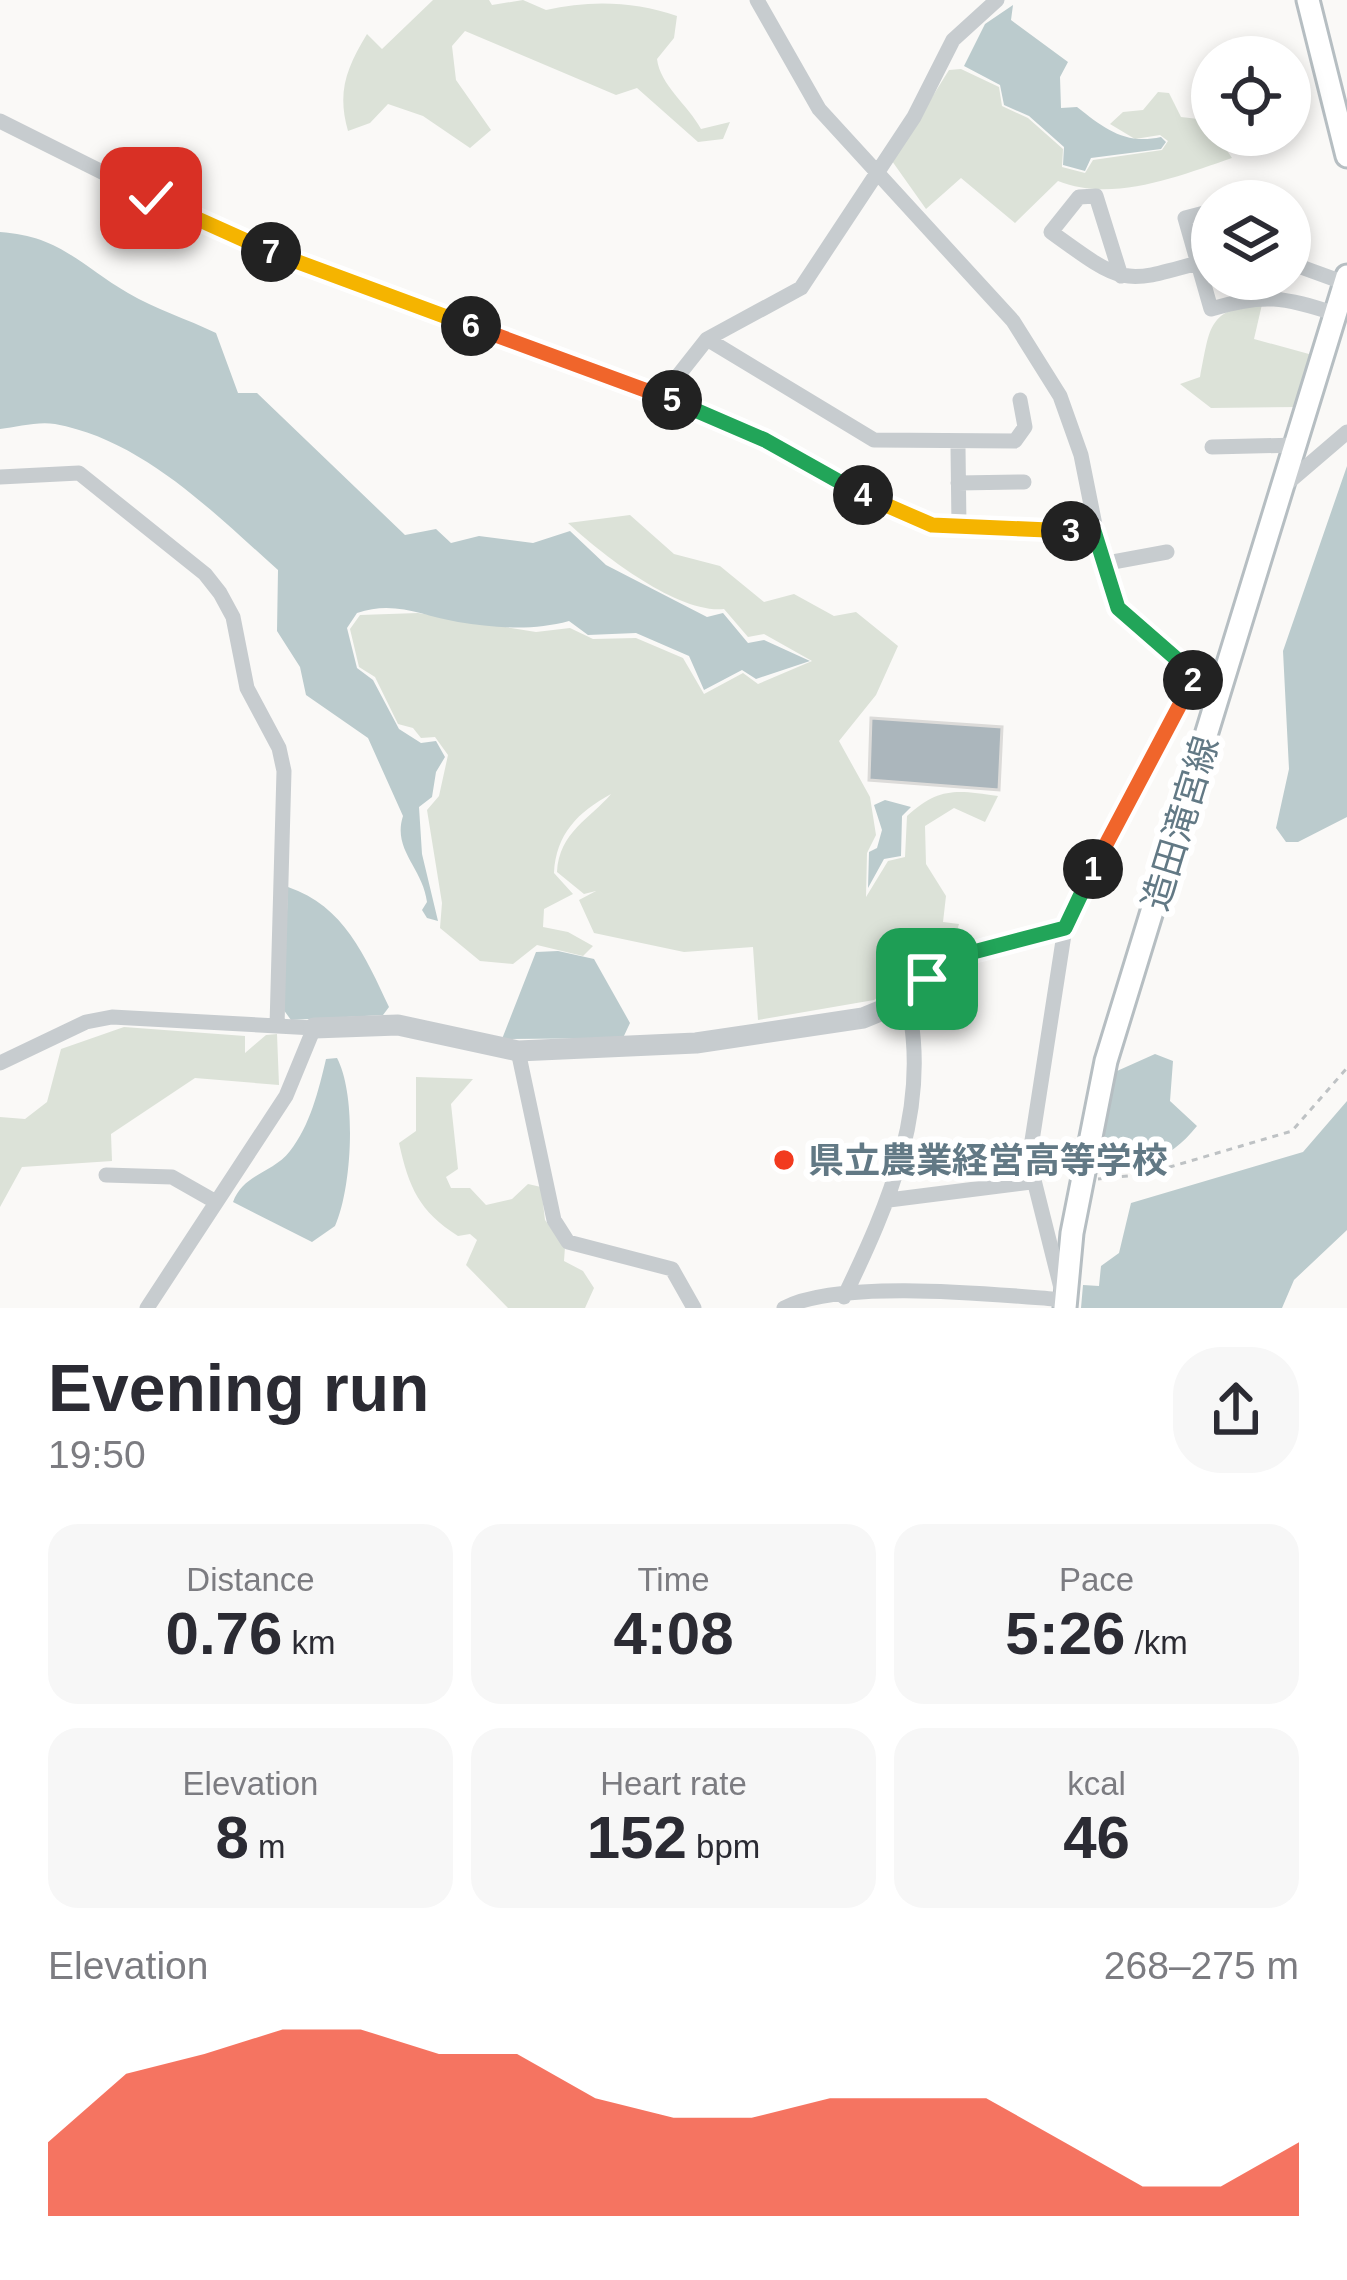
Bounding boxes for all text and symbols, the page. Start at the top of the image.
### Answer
map controls [1191,36,1311,300]
button: locate [1191,36,1311,156]
pin [100,147,202,249]
icon: check [118,165,184,231]
button: layers [1191,180,1311,300]
pin: 7 [241,222,301,282]
text: 7 [262,233,280,270]
pin: 6 [441,296,501,356]
text: 6 [462,307,480,344]
pin: 5 [642,370,702,430]
text: 5 [663,381,681,418]
pin: 4 [833,465,893,525]
text: 4 [854,476,872,513]
pin: 3 [1041,501,1101,561]
text: 3 [1062,512,1080,549]
pin: 2 [1163,650,1223,710]
text: 2 [1184,661,1202,698]
street label: 造田滝宮線 [1135,731,1226,915]
pin: 1 [1063,839,1123,899]
text: 1 [1084,850,1102,887]
pin [876,928,978,1030]
icon: arrive [894,946,960,1012]
place label: 県立農業経営高等学校 [808,1140,1168,1181]
marker: 県立農業経営高等学校 [771,1147,797,1173]
button: share [1173,1347,1299,1473]
text: Evening run [48,1351,429,1425]
text: 19:50 [48,1433,146,1476]
text: Distance [186,1561,315,1598]
text: Time [637,1561,710,1598]
text: Pace [1059,1561,1134,1598]
text: 0.76 [166,1600,282,1667]
text: 4:08 [613,1600,734,1667]
text: 5:26 [1005,1600,1125,1667]
text: km [282,1624,335,1661]
text: /km [1125,1624,1188,1661]
text: Elevation [183,1765,318,1802]
text: Heart rate [600,1765,747,1802]
text: kcal [1067,1765,1126,1802]
text: 8 [215,1804,249,1871]
text: 152 [587,1804,687,1871]
text: 46 [1063,1804,1130,1871]
text: m [249,1828,286,1865]
text: bpm [687,1828,760,1865]
text: Elevation [48,1944,208,1987]
text: 268–275 m [1104,1944,1299,1987]

